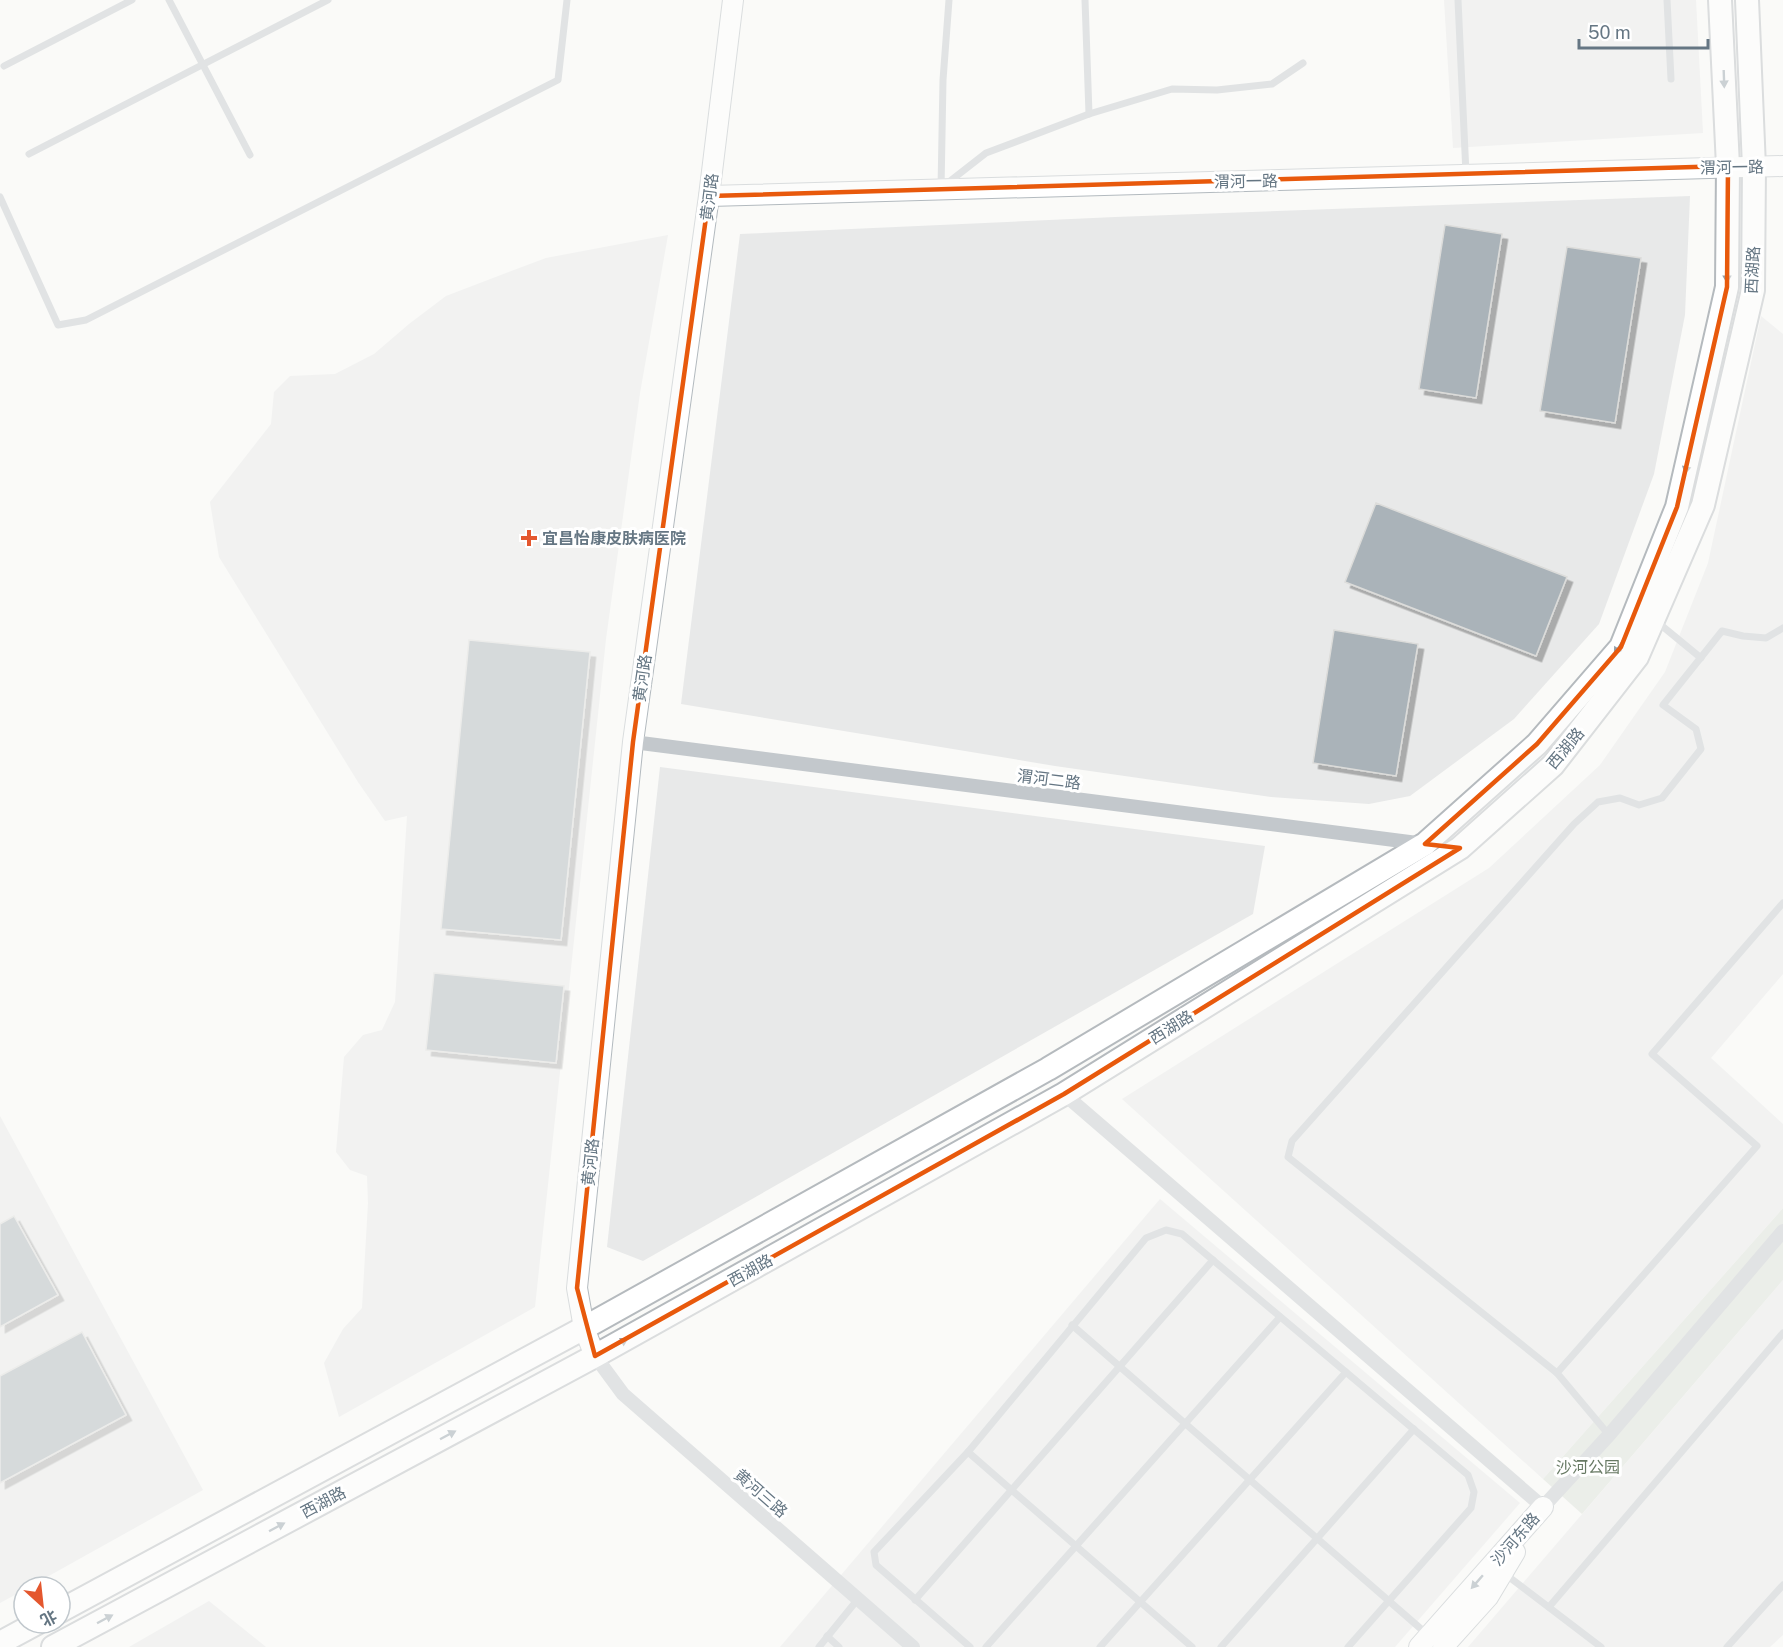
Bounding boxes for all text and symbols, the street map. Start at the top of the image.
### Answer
scale bar [1579,12,1708,50]
text: 50 m [1588,22,1631,43]
one-way arrow [1719,70,1728,89]
street label: 渭河一路 [1700,157,1764,178]
street label: 渭河一路 [1214,171,1278,192]
street label: 黄河路 [697,172,722,222]
street label: 西湖路 [1742,246,1763,294]
one-way arrow [1722,265,1732,284]
one-way arrow [1681,456,1691,474]
marker: 宜昌怡康皮肤病医院 [520,529,538,547]
place label: 宜昌怡康皮肤病医院 [542,529,686,548]
one-way arrow [1614,639,1625,655]
street label: 黄河路 [630,653,655,703]
street label: 西湖路 [1543,724,1588,773]
street label: 渭河二路 [1016,766,1082,793]
street label: 西湖路 [1146,1007,1197,1048]
street label: 黄河路 [579,1137,602,1187]
street label: 西湖路 [725,1250,776,1290]
one-way arrow [612,1337,628,1348]
one-way arrow [440,1430,457,1440]
park label: 沙河公园 [1556,1458,1620,1477]
street label: 黄河三路 [730,1465,791,1522]
street label: 西湖路 [298,1483,349,1522]
street label: 沙河东路 [1487,1509,1544,1570]
one-way arrow [268,1522,285,1532]
one-way arrow [1471,1574,1484,1589]
north arrow [12,1575,72,1635]
text: 北 [37,1606,60,1630]
one-way arrow [96,1614,113,1624]

